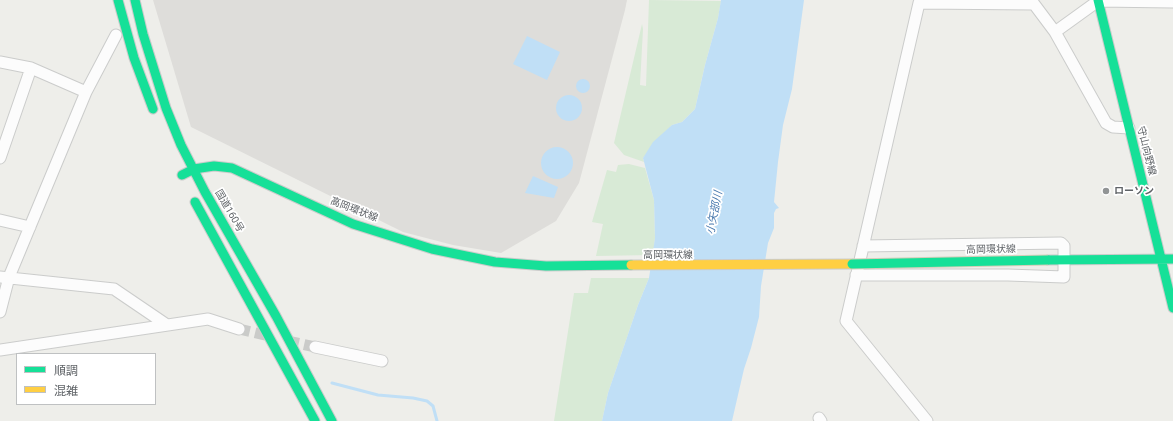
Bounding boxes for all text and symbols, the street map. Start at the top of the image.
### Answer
street label: 守山向野線 [1134,125,1158,177]
place label: ローソン [1114,185,1154,197]
marker: ローソン [1101,186,1111,196]
street label: 国道160号 [212,188,246,234]
water label: 小矢部川 [704,190,726,236]
street label: 高岡環状線 [329,195,379,225]
street label: 高岡環状線 [966,244,1016,256]
street label: 高岡環状線 [643,249,693,261]
legend [16,353,156,405]
text: 順調 [54,364,78,378]
text: 混雑 [54,384,78,398]

